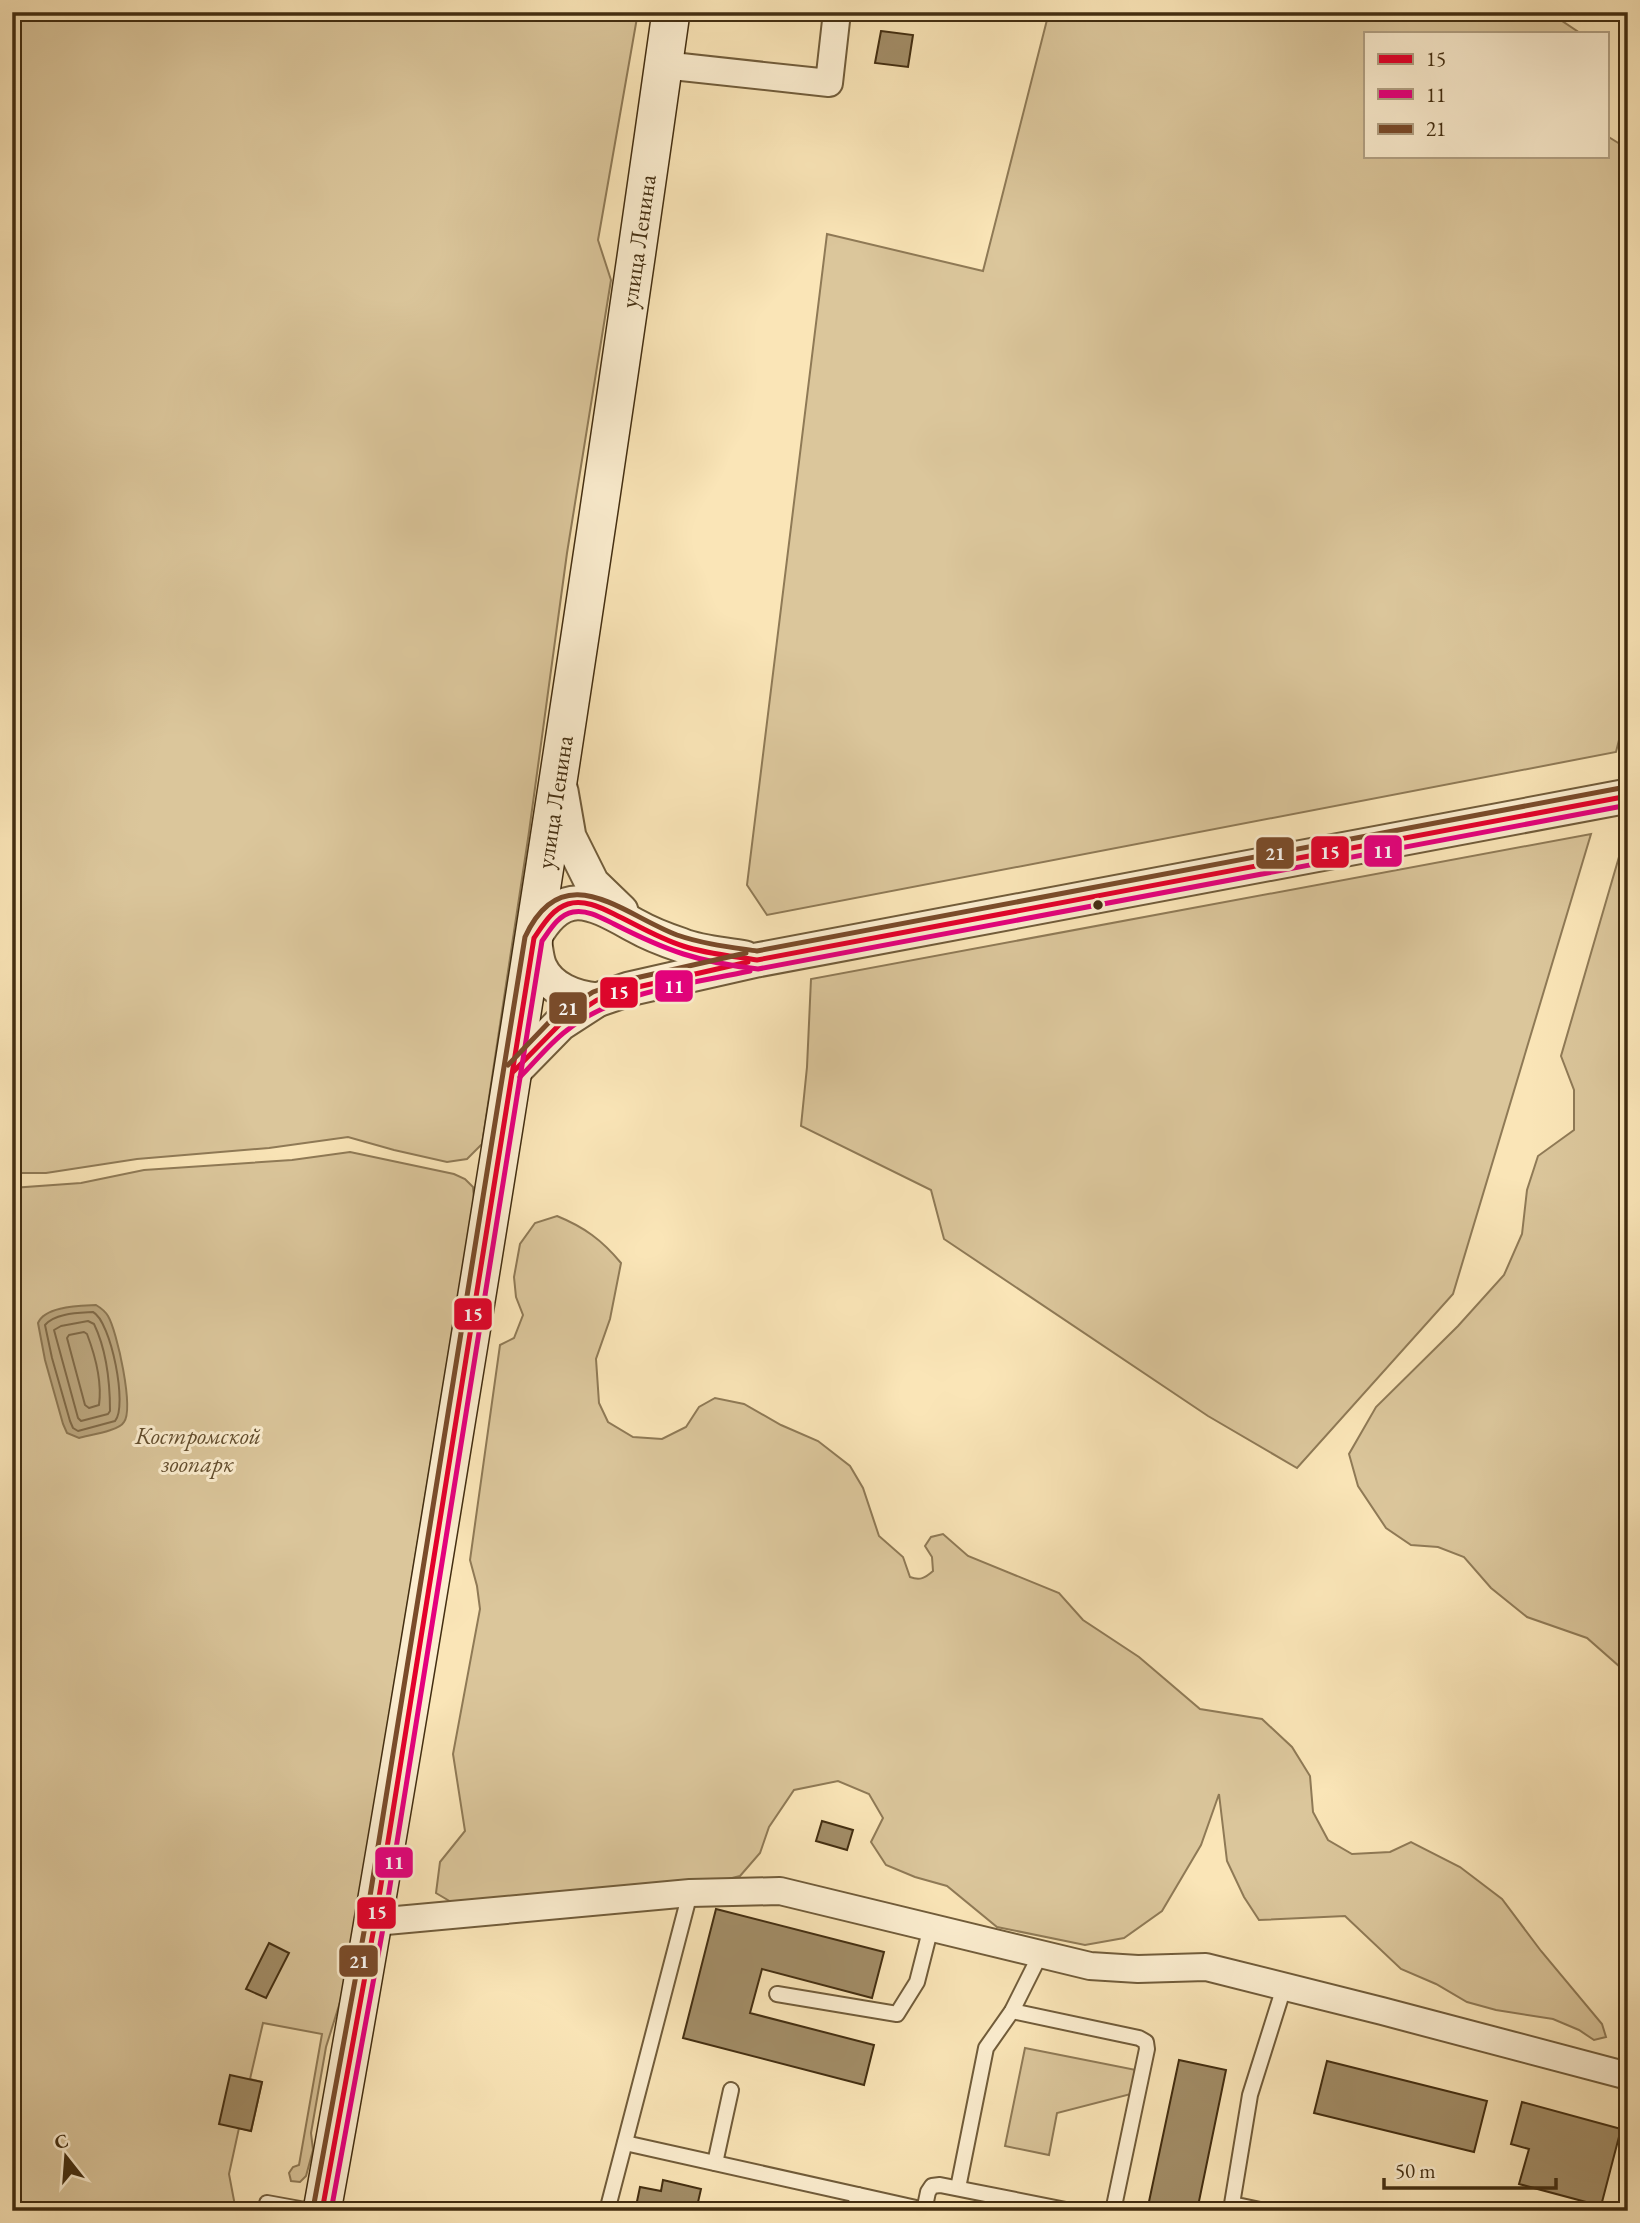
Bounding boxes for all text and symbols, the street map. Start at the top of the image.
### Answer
legend [1364,32,1608,158]
text: 15 [1426,45,1446,72]
text: 11 [1426,81,1446,108]
text: 21 [1426,115,1446,142]
street label: улица Ленина [613,172,663,310]
street label: улица Ленина [529,733,580,871]
line badge: 11 [1363,834,1403,868]
line badge: 15 [1310,835,1350,869]
line badge: 21 [1255,836,1295,870]
text: 11 [1373,839,1393,864]
text: 15 [1320,840,1340,865]
text: 21 [1265,841,1285,866]
unlabelled marker [1091,898,1105,912]
line badge: 11 [654,969,694,1003]
text: 11 [664,974,684,999]
line badge: 15 [599,976,639,1009]
text: 15 [609,980,629,1005]
line badge: 21 [548,991,588,1025]
text: 21 [558,996,578,1021]
line badge: 15 [453,1297,493,1331]
text: 15 [463,1302,483,1327]
park label: Костромской зоопарк [134,1420,261,1479]
line badge: 11 [374,1846,414,1879]
text: 11 [384,1850,404,1875]
line badge: 15 [356,1896,397,1930]
text: 15 [367,1900,387,1925]
line badge: 21 [338,1944,379,1978]
text: 21 [349,1949,369,1974]
north arrow [32,2122,102,2192]
text: С [51,2127,71,2155]
scale bar [1384,2146,1556,2190]
text: 50 m [1395,2157,1436,2184]

